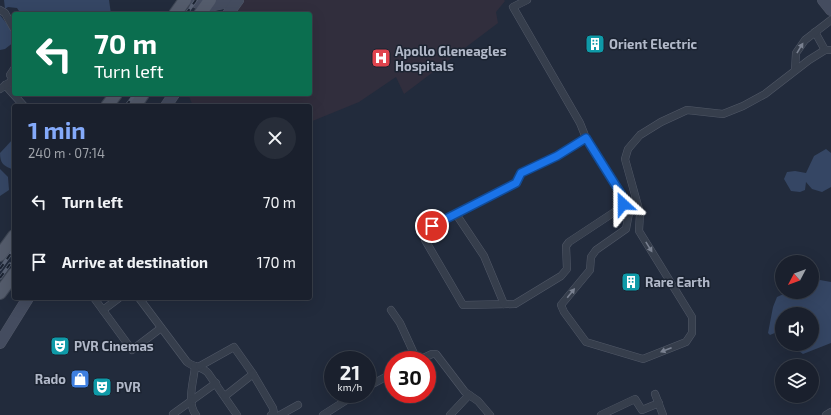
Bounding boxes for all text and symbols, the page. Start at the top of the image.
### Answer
text: 70 m [94,26,157,60]
icon: left [28,28,80,80]
building icon: Orient Electric [584,33,606,55]
place label: Orient Electric [609,36,698,52]
one-way arrow [796,42,803,54]
place label: Apollo Gleneagles Hospitals [395,43,507,74]
hospital icon: Apollo Gleneagles Hospitals [370,47,392,69]
text: Turn left [94,60,164,82]
text: 1 min [28,115,86,144]
button: close [254,117,296,159]
text: 240 m · 07:14 [28,145,105,161]
position arrow [602,183,644,225]
icon: left [28,191,50,213]
text: Turn left [62,193,123,211]
text: 70 m [263,193,296,211]
pin [415,209,449,243]
icon: arrive [421,215,443,237]
one-way arrow [645,241,652,253]
icon: arrive [28,251,50,273]
text: Arrive at destination [62,253,208,271]
text: 170 m [257,253,296,271]
north arrow [775,255,819,299]
map controls [775,255,819,403]
building icon: Rare Earth [620,271,642,293]
place label: Rare Earth [645,274,710,290]
one-way arrow [566,288,575,299]
button: sound [775,307,819,351]
theatre icon: PVR Cinemas [49,335,71,357]
place label: PVR Cinemas [74,338,154,354]
one-way arrow [661,347,672,353]
speed limit sign: 30 [384,351,436,403]
button: layers [775,359,819,403]
text: 21 [340,360,360,384]
shop icon: Rado [69,368,91,390]
place label: Rado [35,371,66,387]
theatre icon: PVR [91,376,113,398]
place label: PVR [116,379,141,395]
text: km/h [338,381,362,393]

